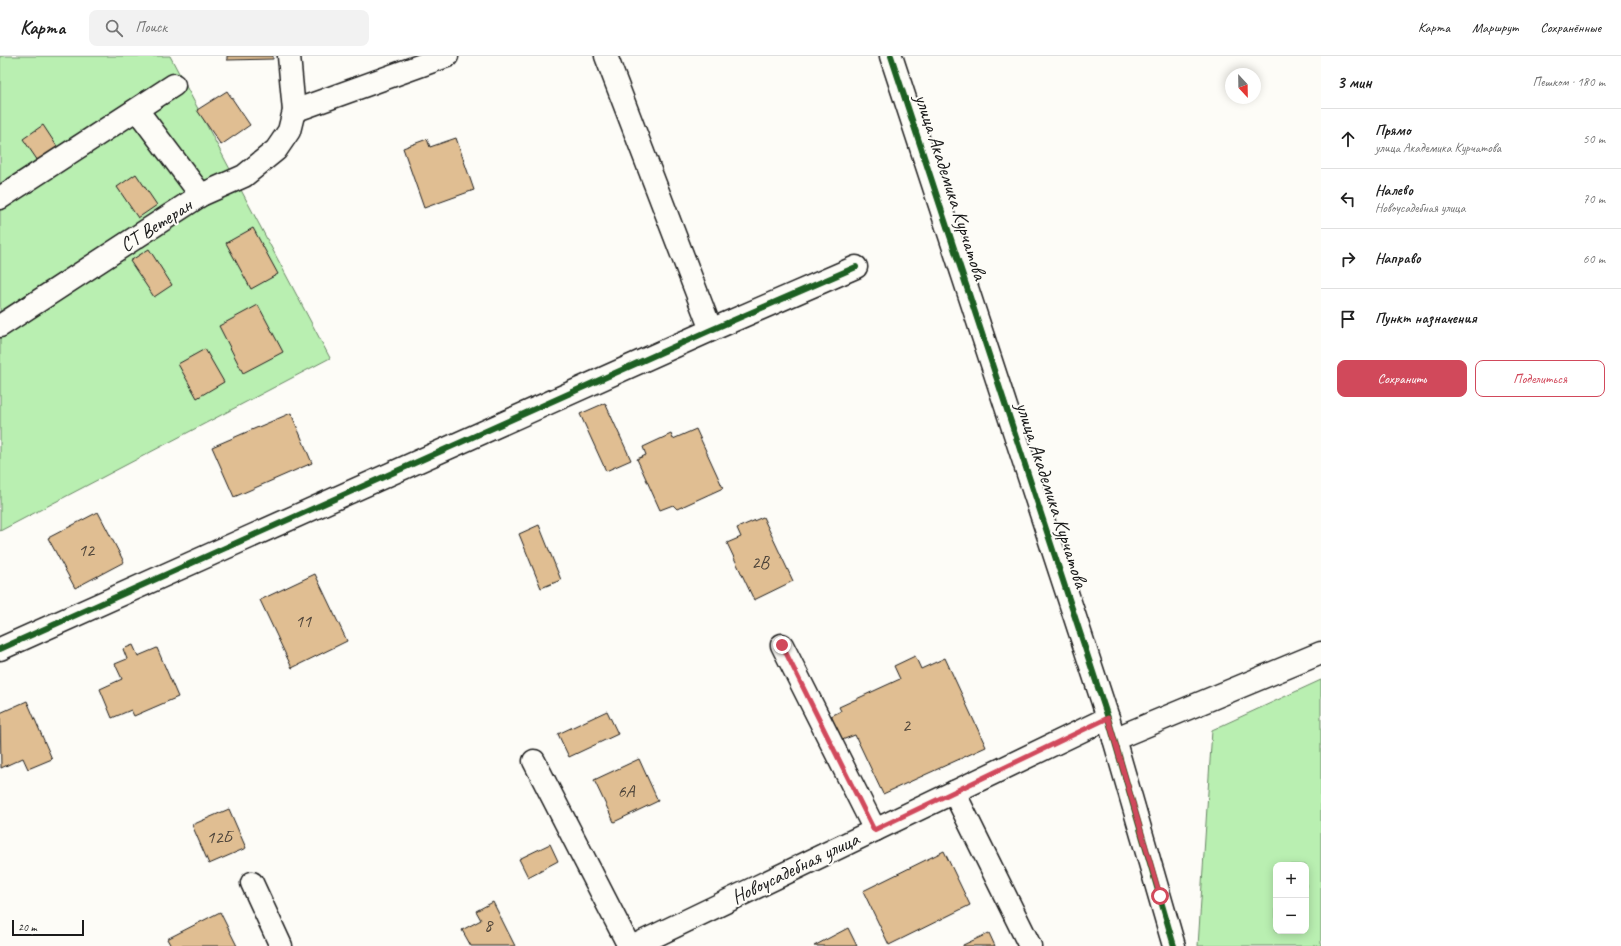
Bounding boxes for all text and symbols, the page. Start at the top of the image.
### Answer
search box [89,10,369,46]
text: Карта [20,16,65,40]
icon: search [103,17,125,39]
text: Поиск [135,18,167,37]
text: Карта [1418,19,1450,36]
text: Маршрут [1472,19,1518,36]
text: Сохранённые [1540,19,1601,36]
north arrow [1225,68,1261,104]
text: 3 мин [1337,72,1372,93]
text: Пешком · 180 m [1532,74,1605,90]
street label: улица Академика Курчатова [909,90,993,285]
text: Прямо [1375,121,1411,140]
icon: ahead [1337,128,1359,150]
text: 50 m [1583,131,1605,147]
text: улица Академика Курчатова [1375,140,1501,156]
text: Налево [1375,181,1413,200]
icon: left [1337,188,1359,210]
text: 70 m [1583,191,1605,207]
street label: СТ Ветеран [115,192,198,258]
text: Новоусадебная улица [1375,200,1465,216]
icon: right [1337,248,1359,270]
text: Направо [1375,249,1421,268]
text: 60 m [1583,251,1605,267]
icon: arrive [1337,308,1359,330]
text: Пункт назначения [1375,309,1477,328]
button: Сохранить [1337,360,1467,397]
button: Поделиться [1475,360,1605,397]
street label: улица Академика Курчатова [1010,398,1094,593]
house number: 12 [78,539,96,561]
house number: 2В [751,551,770,573]
house number: 11 [295,610,312,632]
route end [773,636,791,654]
house number: 2 [902,714,912,736]
house number: 6А [617,780,636,802]
house number: 12Б [206,826,235,848]
street label: Новоусадебная улица [727,826,864,910]
map controls [1273,862,1309,934]
button: + [1273,862,1309,898]
route start [1151,887,1169,905]
button: − [1273,898,1309,934]
house number: 8 [484,914,494,936]
scale bar [12,918,84,937]
text: 20 m [18,920,37,934]

